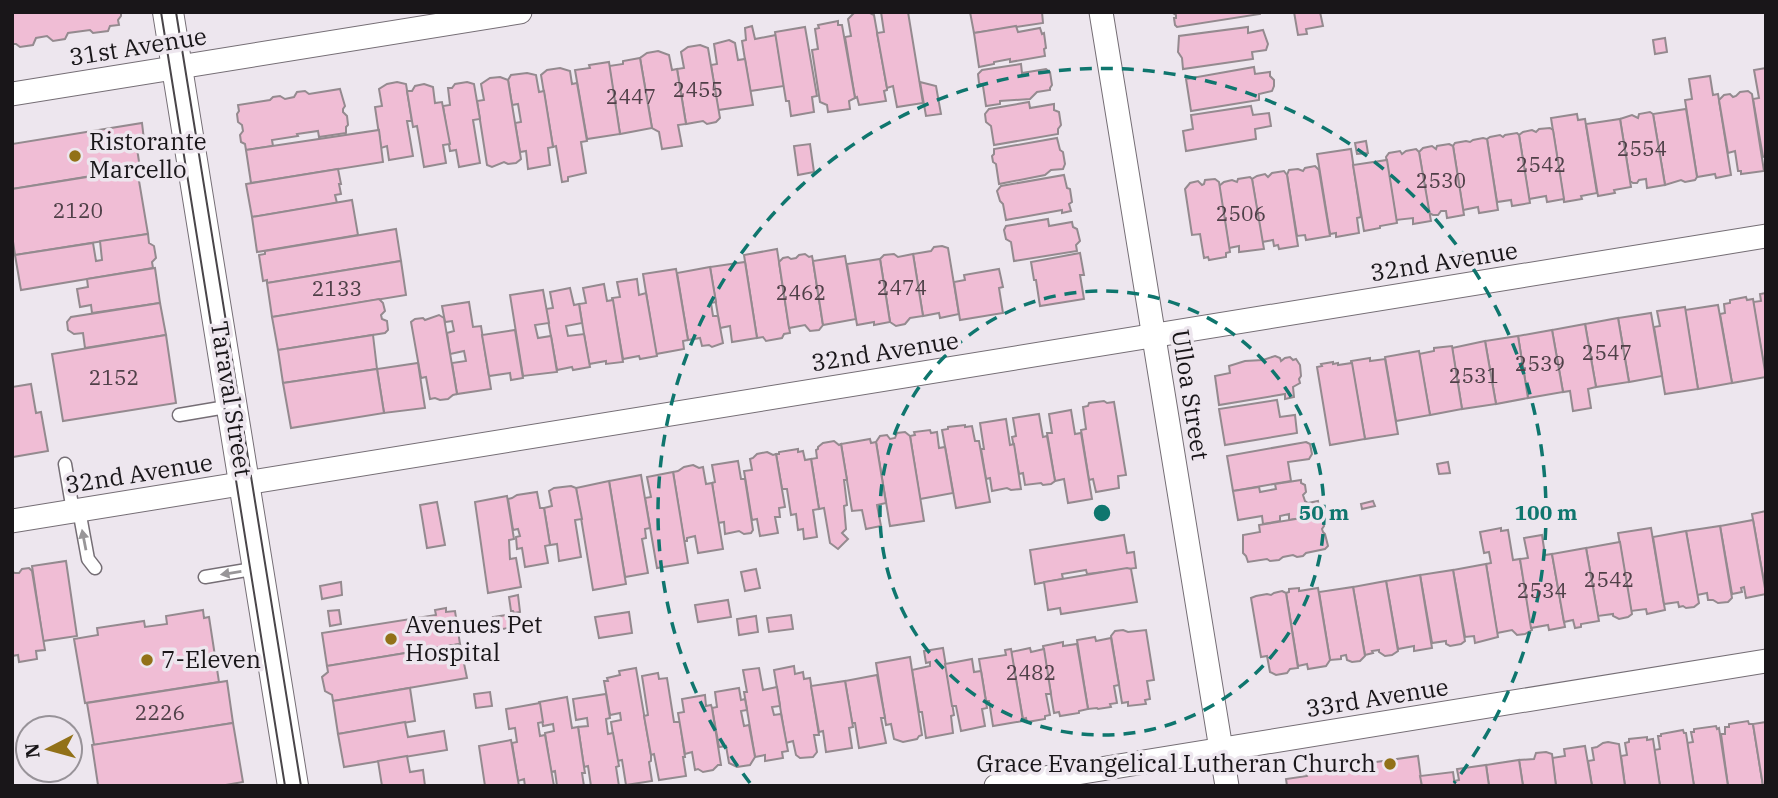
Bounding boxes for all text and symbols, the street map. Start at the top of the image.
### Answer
street label: 31st Avenue [67,19,209,73]
house number: 2455 [673,75,723,103]
house number: 2447 [606,82,656,110]
place label: Ristorante Marcello [89,125,207,185]
house number: 2554 [1617,134,1667,162]
marker: Ristorante Marcello [67,148,83,164]
house number: 2542 [1516,150,1566,178]
house number: 2530 [1416,166,1466,194]
house number: 2120 [53,196,103,224]
house number: 2506 [1216,199,1266,227]
street label: 32nd Avenue [1368,234,1520,288]
house number: 2474 [877,273,927,301]
house number: 2133 [312,274,362,302]
house number: 2462 [776,278,826,306]
street label: Taraval Street [204,319,260,479]
street label: 32nd Avenue [809,324,961,378]
street label: Ulloa Street [1165,327,1217,462]
house number: 2547 [1582,338,1632,366]
house number: 2539 [1515,349,1565,377]
house number: 2531 [1449,361,1499,389]
house number: 2152 [89,363,139,391]
street label: 32nd Avenue [63,446,215,500]
text: 50 m [1299,498,1349,526]
text: 100 m [1514,498,1578,526]
centre of rings [1090,501,1114,525]
one-way arrow [79,529,90,551]
house number: 2542 [1584,565,1634,593]
one-way arrow [220,568,242,579]
house number: 2534 [1517,576,1567,604]
place label: Avenues Pet Hospital [405,608,543,668]
marker: Avenues Pet Hospital [383,631,399,647]
place label: 7-Eleven [161,643,261,675]
marker: 7-Eleven [139,652,155,668]
house number: 2482 [1006,658,1056,686]
street label: 33rd Avenue [1303,670,1450,724]
house number: 2226 [135,698,185,726]
north arrow [14,714,84,784]
text: N [19,742,45,760]
place label: Grace Evangelical Lutheran Church [976,747,1376,779]
marker: Grace Evangelical Lutheran Church [1382,756,1398,772]

